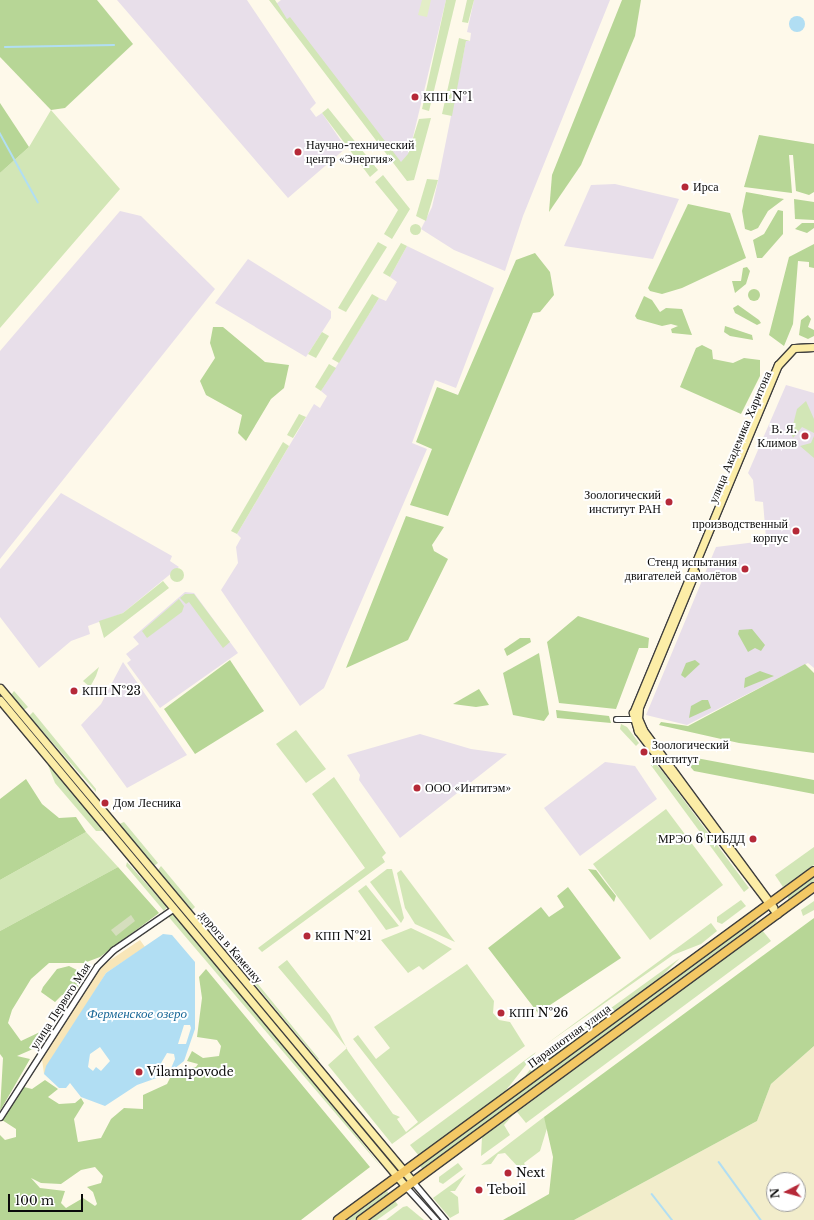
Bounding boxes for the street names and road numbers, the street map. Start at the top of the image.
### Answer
street label: улица Академика Харитона [706,369,774,505]
street label: дорога в Каменку [196,907,266,987]
street label: улица Первого Мая [27,960,93,1052]
street label: Парашютная улица [525,1001,613,1071]

